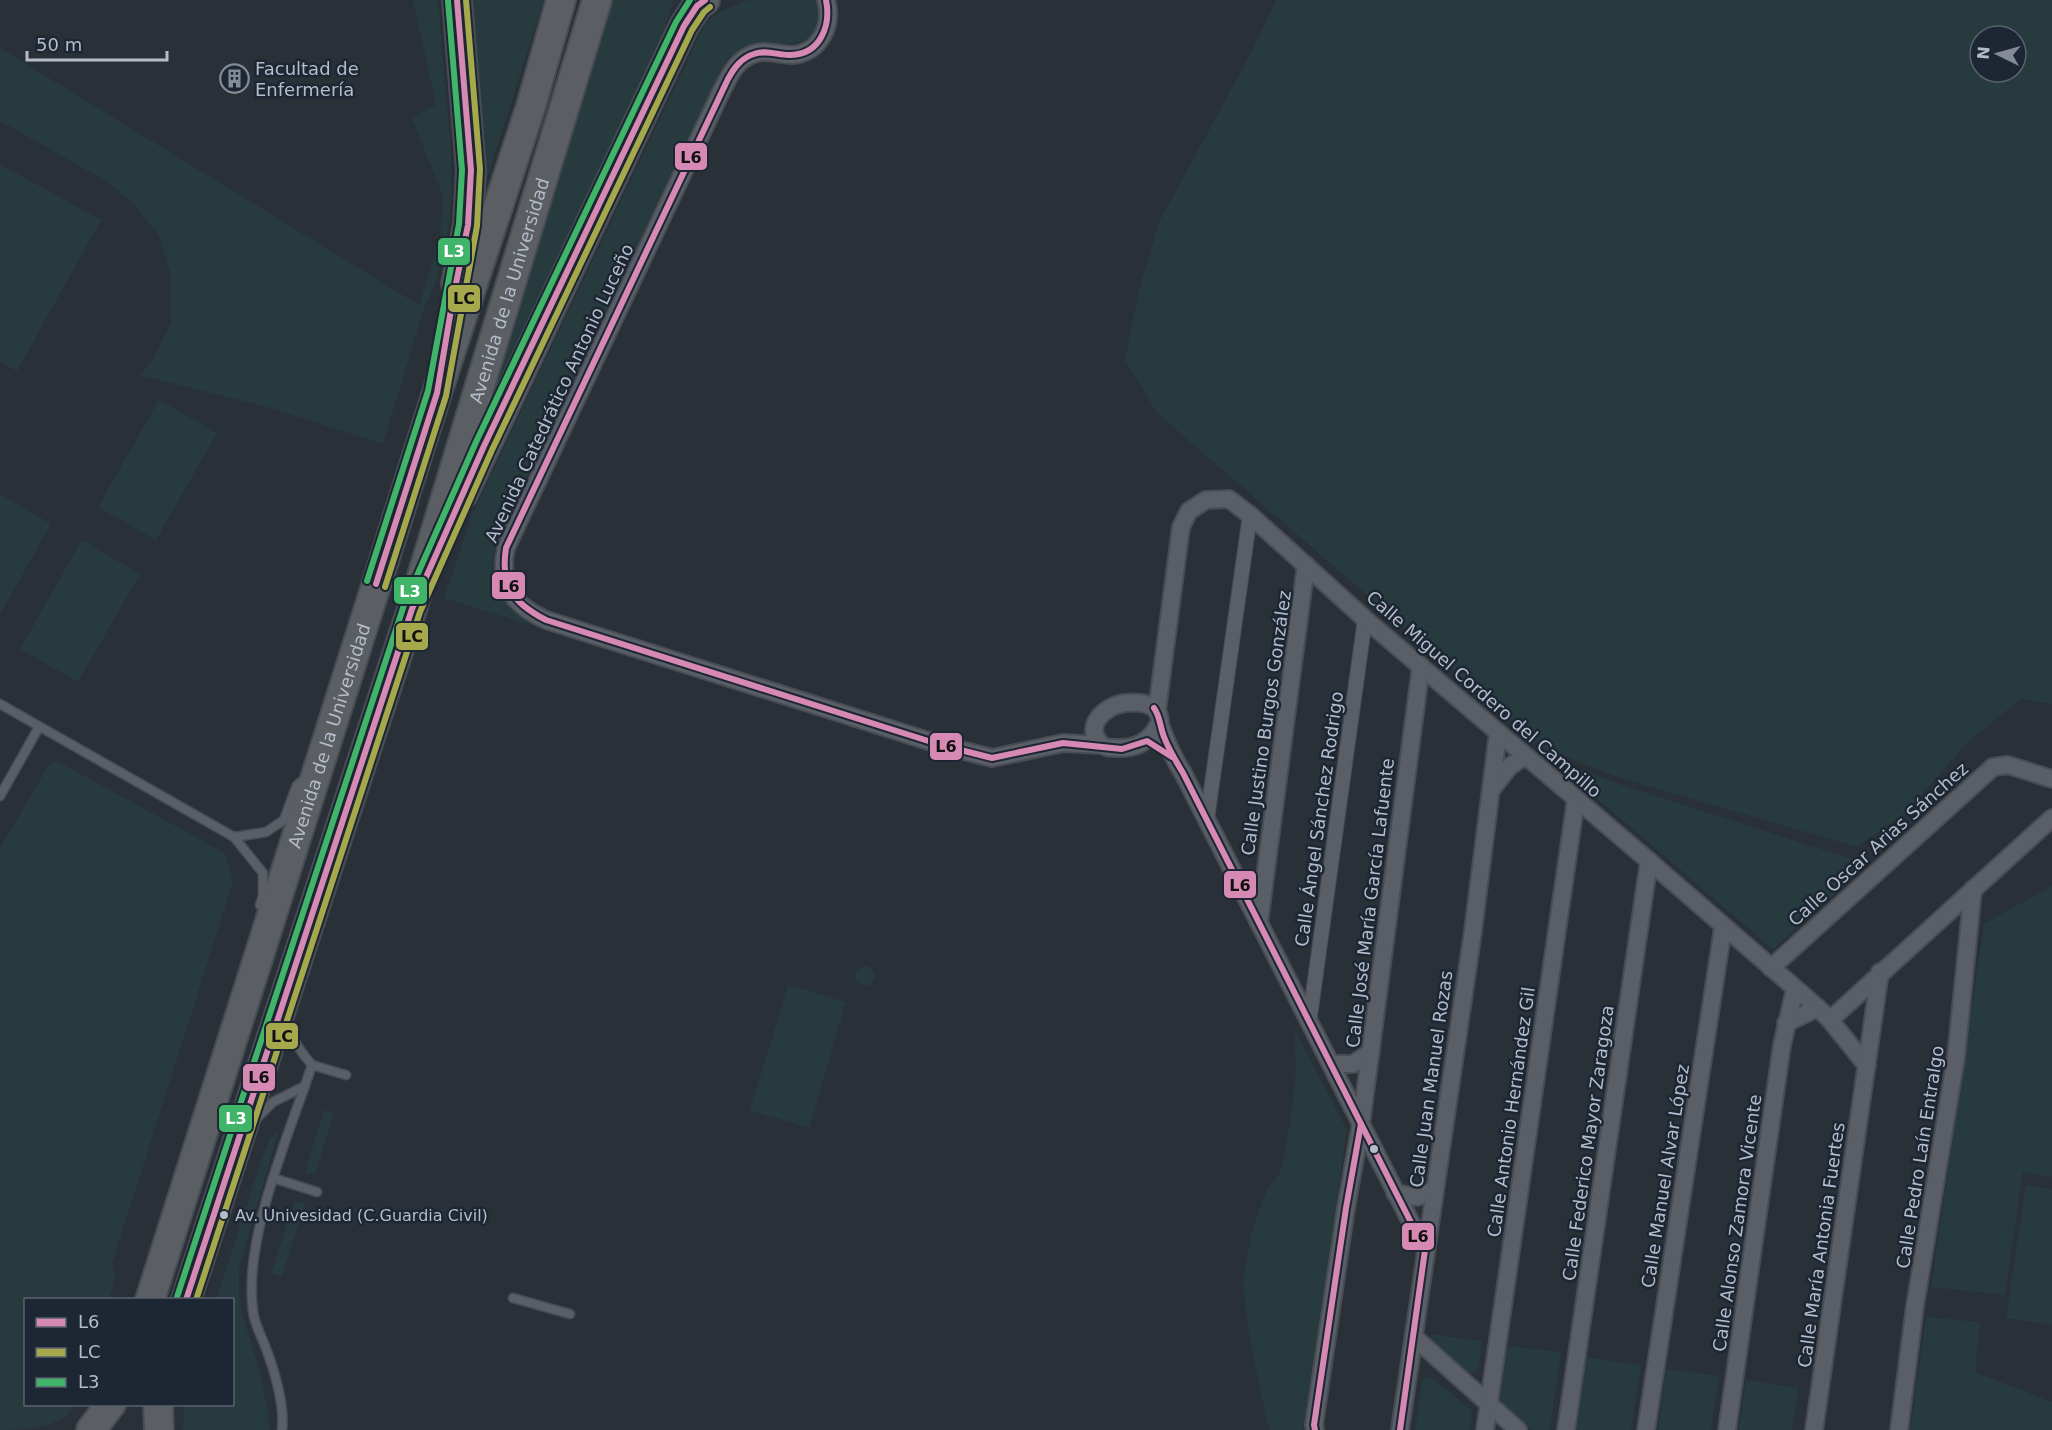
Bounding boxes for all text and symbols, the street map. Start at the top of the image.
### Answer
scale bar [27,24,166,62]
north arrow [1968,24,2028,84]
text: 50 m [36,34,82,55]
text: N [1974,45,1994,60]
place label: Facultad de Enfermería [255,58,359,100]
building icon: Facultad de Enfermería [218,62,250,94]
line badge: L6 [674,142,708,171]
text: L6 [680,148,702,167]
street label: Avenida de la Universidad [465,175,553,406]
line badge: L3 [437,237,471,266]
street label: Avenida Catedrático Antonio Luceño [480,240,638,546]
text: L3 [443,242,465,261]
line badge: LC [447,284,481,313]
text: LC [453,289,475,308]
line badge: L6 [491,571,526,600]
line badge: L3 [393,576,428,605]
text: L6 [498,577,520,596]
text: L3 [399,582,421,601]
street label: Calle Miguel Cordero del Campillo [1362,586,1606,802]
street label: Calle Justino Burgos González [1237,589,1295,857]
street label: Avenida de la Universidad [283,621,374,851]
line badge: LC [395,622,429,651]
text: LC [401,627,423,646]
street label: Calle Ángel Sánchez Rodrigo [1291,690,1347,948]
line badge: L6 [929,732,963,761]
text: L6 [935,737,957,756]
street label: Calle José María García Lafuente [1342,757,1398,1049]
street label: Calle Oscar Arias Sánchez [1784,758,1972,930]
line badge: L6 [1223,870,1257,899]
text: L6 [1229,876,1251,895]
street label: Calle Juan Manuel Rozas [1405,969,1457,1189]
street label: Calle Antonio Hernández Gil [1483,986,1539,1238]
street label: Calle Federico Mayor Zaragoza [1558,1004,1618,1282]
line badge: LC [265,1022,299,1050]
text: LC [271,1027,293,1046]
street label: Calle Pedro Laín Entralgo [1892,1044,1948,1270]
line badge: L6 [242,1063,276,1092]
street label: Calle Manuel Alvar López [1637,1063,1693,1289]
text: L6 [248,1068,270,1087]
street label: Calle Alonso Zamora Vicente [1709,1093,1765,1353]
line badge: L3 [218,1104,253,1133]
text: L3 [225,1109,247,1128]
street label: Calle María Antonia Fuertes [1793,1121,1849,1369]
unlabelled marker [1368,1143,1380,1155]
place label: Av. Univesidad (C.Guardia Civil) [235,1206,488,1225]
marker: Av. Univesidad (C.Guardia Civil) [218,1209,230,1221]
line badge: L6 [1401,1222,1435,1251]
text: L6 [1407,1227,1429,1246]
legend [24,1298,234,1406]
text: L6 [78,1311,99,1332]
text: LC [78,1341,101,1362]
text: L3 [78,1371,99,1392]

